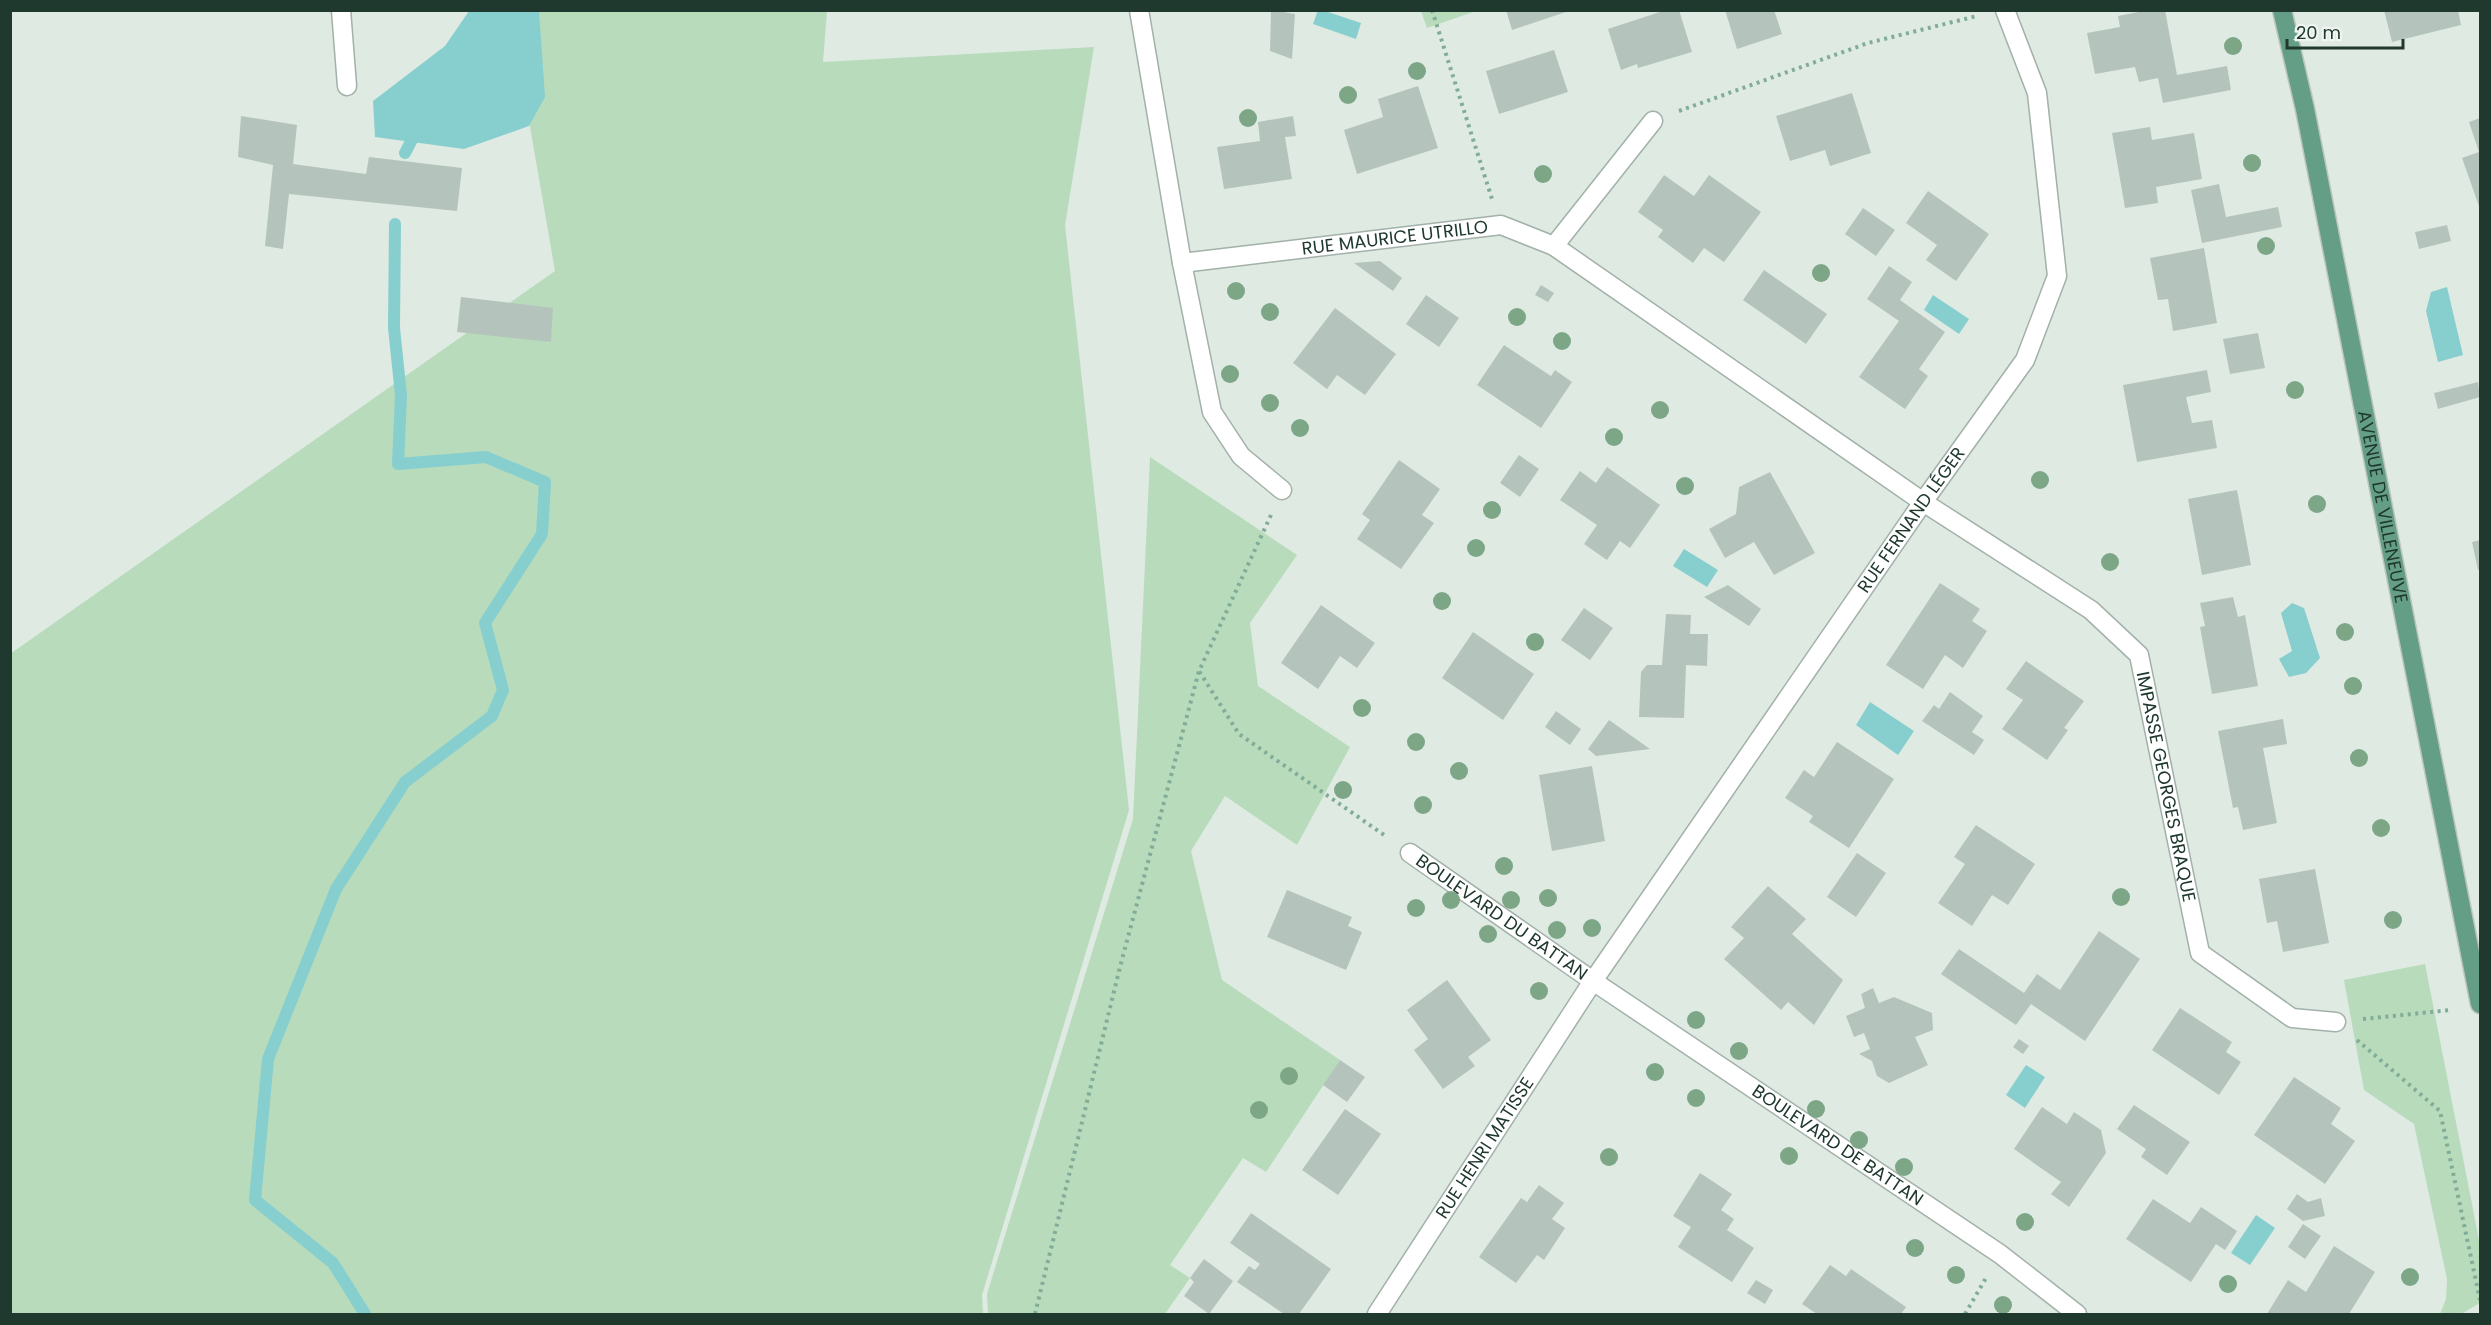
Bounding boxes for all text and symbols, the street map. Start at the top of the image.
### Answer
scale bar [2287,12,2402,50]
text: 20 m [2296,20,2341,45]
street label: RUE MAURICE UTRILLO [1300,214,1489,261]
street label: AVENUE DE VILLENEUVE [2352,408,2414,605]
street label: RUE FERNAND LÉGER [1851,442,1971,598]
street label: IMPASSE GEORGES BRAQUE [2131,669,2202,904]
street label: BOULEVARD DU BATTAN [1411,848,1593,986]
street label: RUE HENRI MATISSE [1429,1072,1539,1223]
street label: BOULEVARD DE BATTAN [1747,1078,1929,1211]

